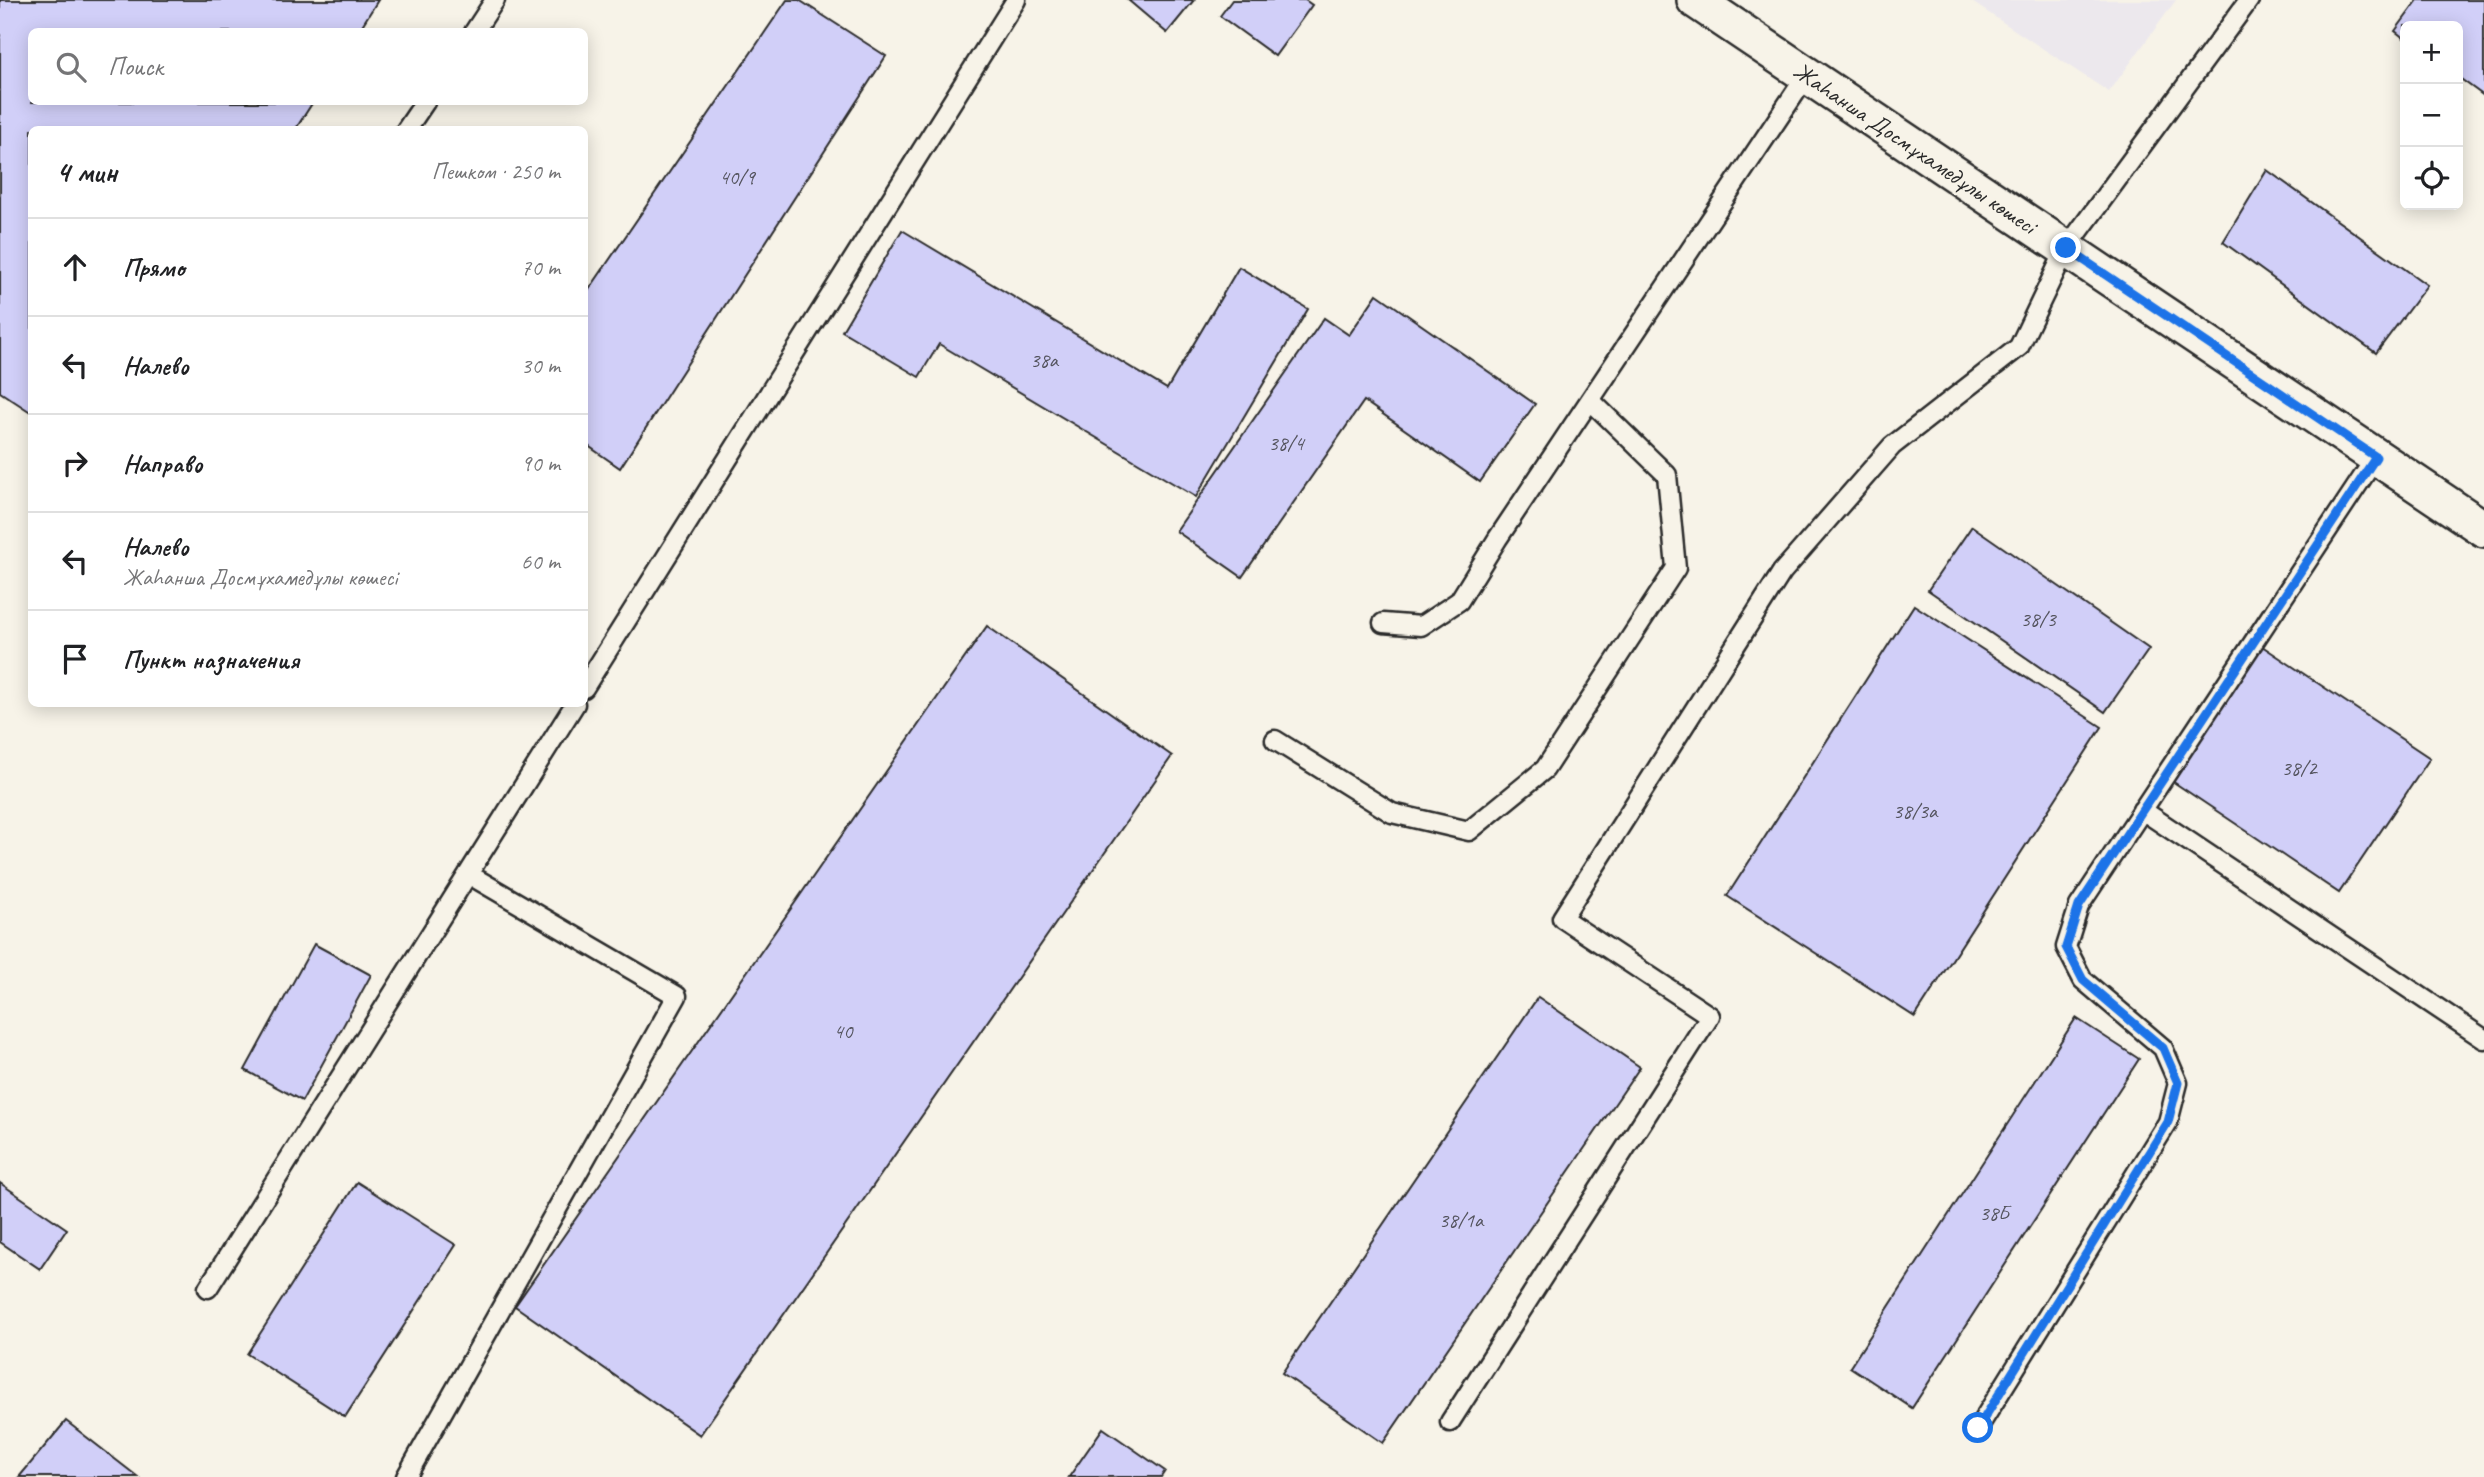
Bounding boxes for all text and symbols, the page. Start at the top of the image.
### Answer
map controls [2400,21,2463,210]
button: + [2400,21,2463,84]
search box [28,28,588,105]
icon: search [52,48,90,86]
text: Поиск [108,50,163,83]
street label: Жаһанша Досмұхамедұлы көшесі [1788,55,2044,242]
button: − [2400,84,2463,147]
button: locate [2400,147,2463,210]
text: 4 мин [56,153,117,191]
text: Пешком · 250 m [432,157,560,186]
house number: 40/9 [719,164,756,190]
route end [2050,232,2081,263]
icon: ahead [56,248,94,286]
text: Прямо [123,251,185,284]
text: 70 m [521,253,560,282]
icon: left [56,346,94,384]
house number: 38а [1030,347,1060,373]
text: Налево [123,349,189,382]
text: 30 m [521,351,560,380]
house number: 38/4 [1268,430,1306,456]
icon: right [56,444,94,482]
text: Направо [123,447,202,480]
text: 90 m [521,449,560,478]
text: Налево [123,530,189,563]
icon: left [56,542,94,580]
text: 60 m [521,547,560,576]
text: Жаһанша Досмұхамедұлы көшесі [123,563,398,592]
house number: 38/3 [2020,606,2057,632]
icon: arrive [56,640,94,678]
text: Пункт назначения [123,643,299,676]
house number: 38/2 [2281,755,2318,781]
house number: 38/3а [1893,798,1939,824]
house number: 40 [834,1018,854,1044]
house number: 38Б [1979,1200,2012,1226]
house number: 38/1а [1439,1207,1485,1233]
route start [1962,1412,1993,1443]

